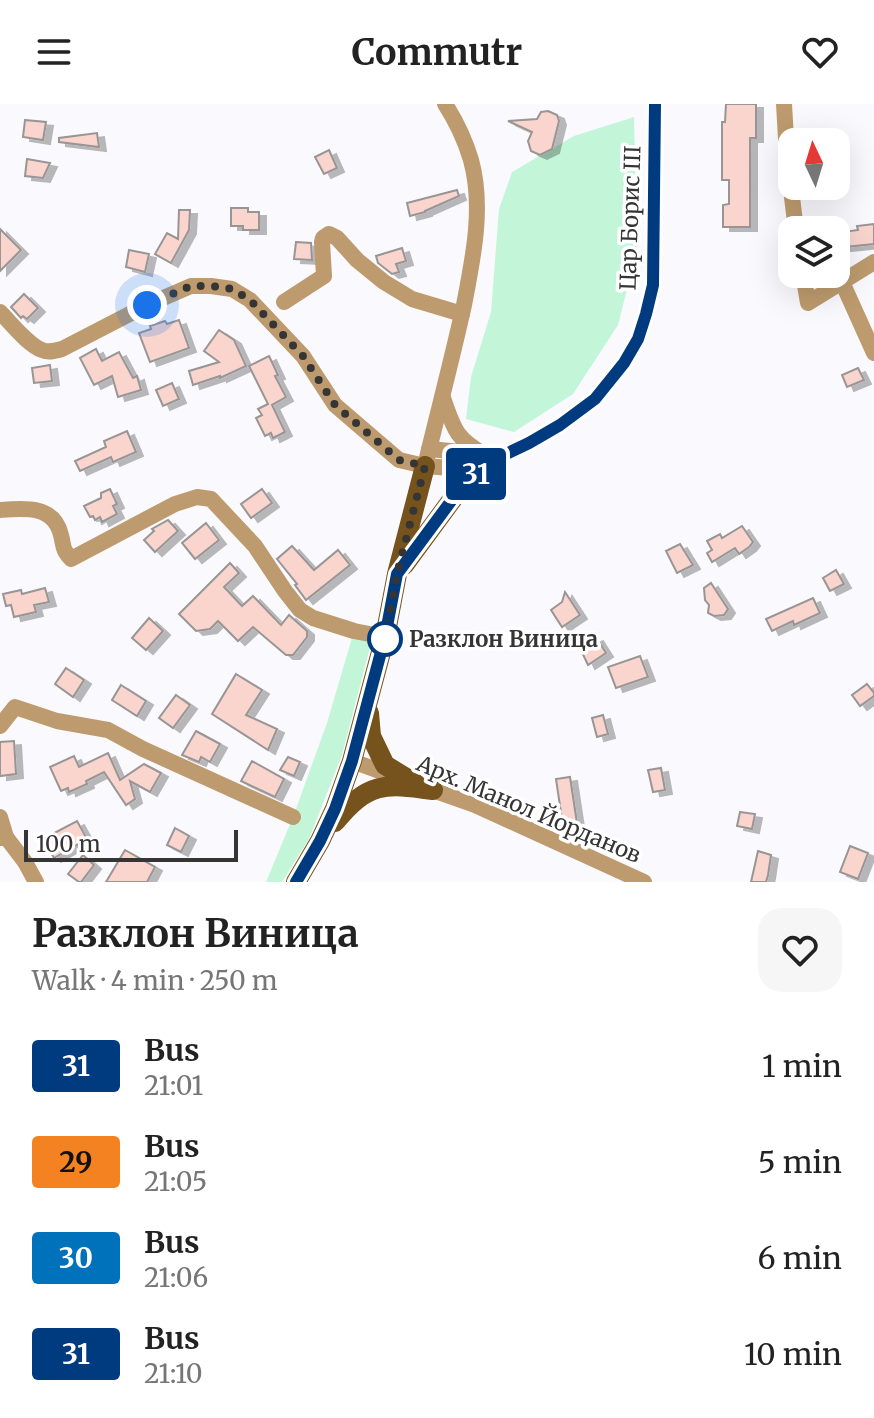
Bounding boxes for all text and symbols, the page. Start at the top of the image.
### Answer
icon: menu [32,30,76,74]
text: Commutr [352,30,522,75]
icon: heart [798,30,842,74]
north arrow [778,128,850,200]
map controls [778,128,850,288]
street label: Цар Борис III [613,145,647,291]
button: layers [778,216,850,288]
your location [127,285,167,325]
line badge: 31 [440,448,512,500]
text: 31 [462,456,490,492]
marker: Разклон Виница [368,622,402,656]
place label: Разклон Виница [409,625,598,653]
street label: Арх. Манол Йорданов [412,748,646,869]
scale bar [24,826,238,862]
text: 100 m [36,830,101,858]
button: heart [758,908,842,992]
text: Разклон Виница [32,910,359,957]
text: Walk · 4 min · 250 m [32,964,278,997]
text: Bus [144,1031,200,1069]
text: 1 min [762,1047,842,1085]
text: 31 [62,1048,90,1084]
text: 21:01 [144,1069,203,1102]
text: Bus [144,1127,200,1165]
text: 5 min [758,1143,842,1181]
text: 29 [59,1144,93,1180]
text: 21:05 [144,1165,207,1198]
text: Bus [144,1223,200,1261]
text: 6 min [757,1239,842,1277]
text: 30 [59,1240,93,1276]
text: 21:06 [144,1261,208,1294]
text: Bus [144,1319,200,1357]
text: 10 min [744,1335,842,1373]
text: 31 [62,1336,90,1372]
text: 21:10 [144,1357,203,1390]

